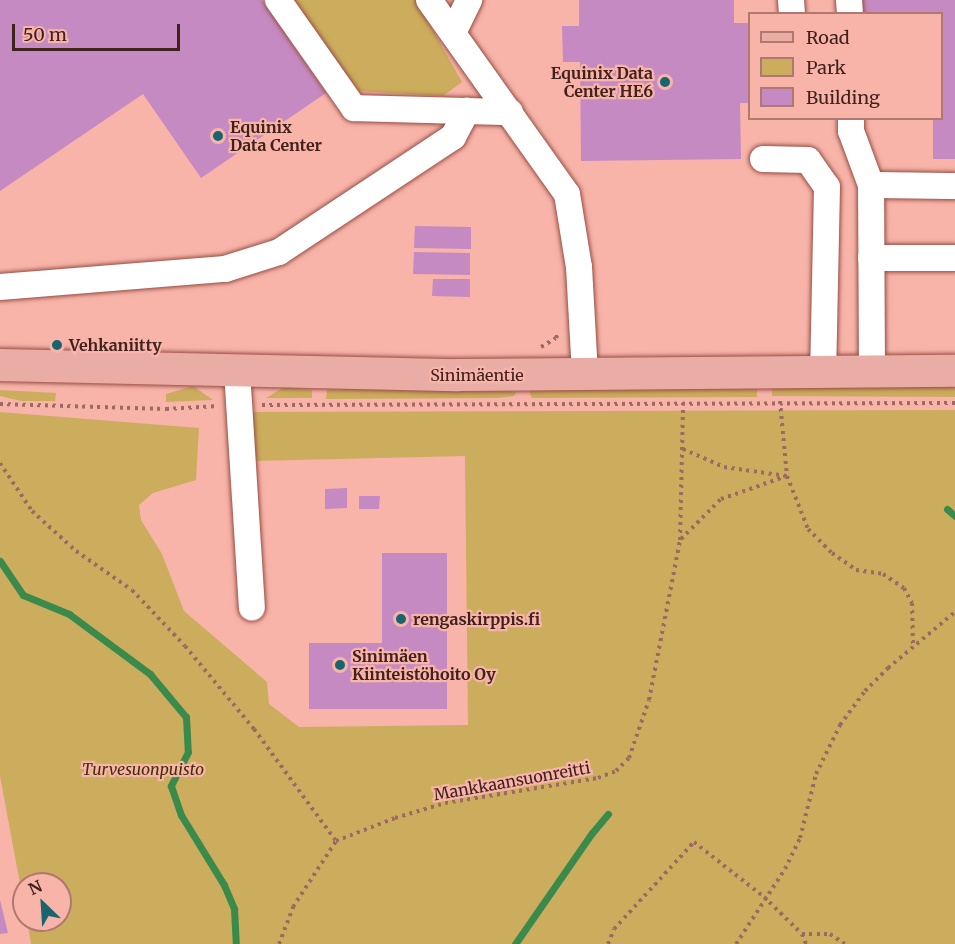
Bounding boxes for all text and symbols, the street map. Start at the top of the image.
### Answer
scale bar [15,12,183,50]
legend [748,12,943,120]
text: 50 m [23,23,67,46]
text: Road [806,26,850,49]
text: Park [806,56,846,79]
place label: Equinix Data Center HE6 [551,63,653,101]
marker: Equinix Data Center HE6 [658,75,672,89]
text: Building [806,86,880,109]
place label: Equinix Data Center [230,117,322,155]
marker: Equinix Data Center [211,129,225,143]
place label: Vehkaniitty [69,335,162,355]
marker: Vehkaniitty [50,338,64,352]
street label: Sinimäentie [430,365,524,385]
place label: rengaskirppis.fi [413,609,540,629]
marker: rengaskirppis.fi [394,612,408,626]
place label: Sinimäen Kiinteistöhoito Oy [352,646,496,684]
marker: Sinimäen Kiinteistöhoito Oy [333,658,347,672]
street label: Mankkaansuonreitti [432,758,592,804]
park label: Turvesuonpuisto [82,759,204,779]
north arrow [12,872,72,932]
text: N [25,876,45,899]

